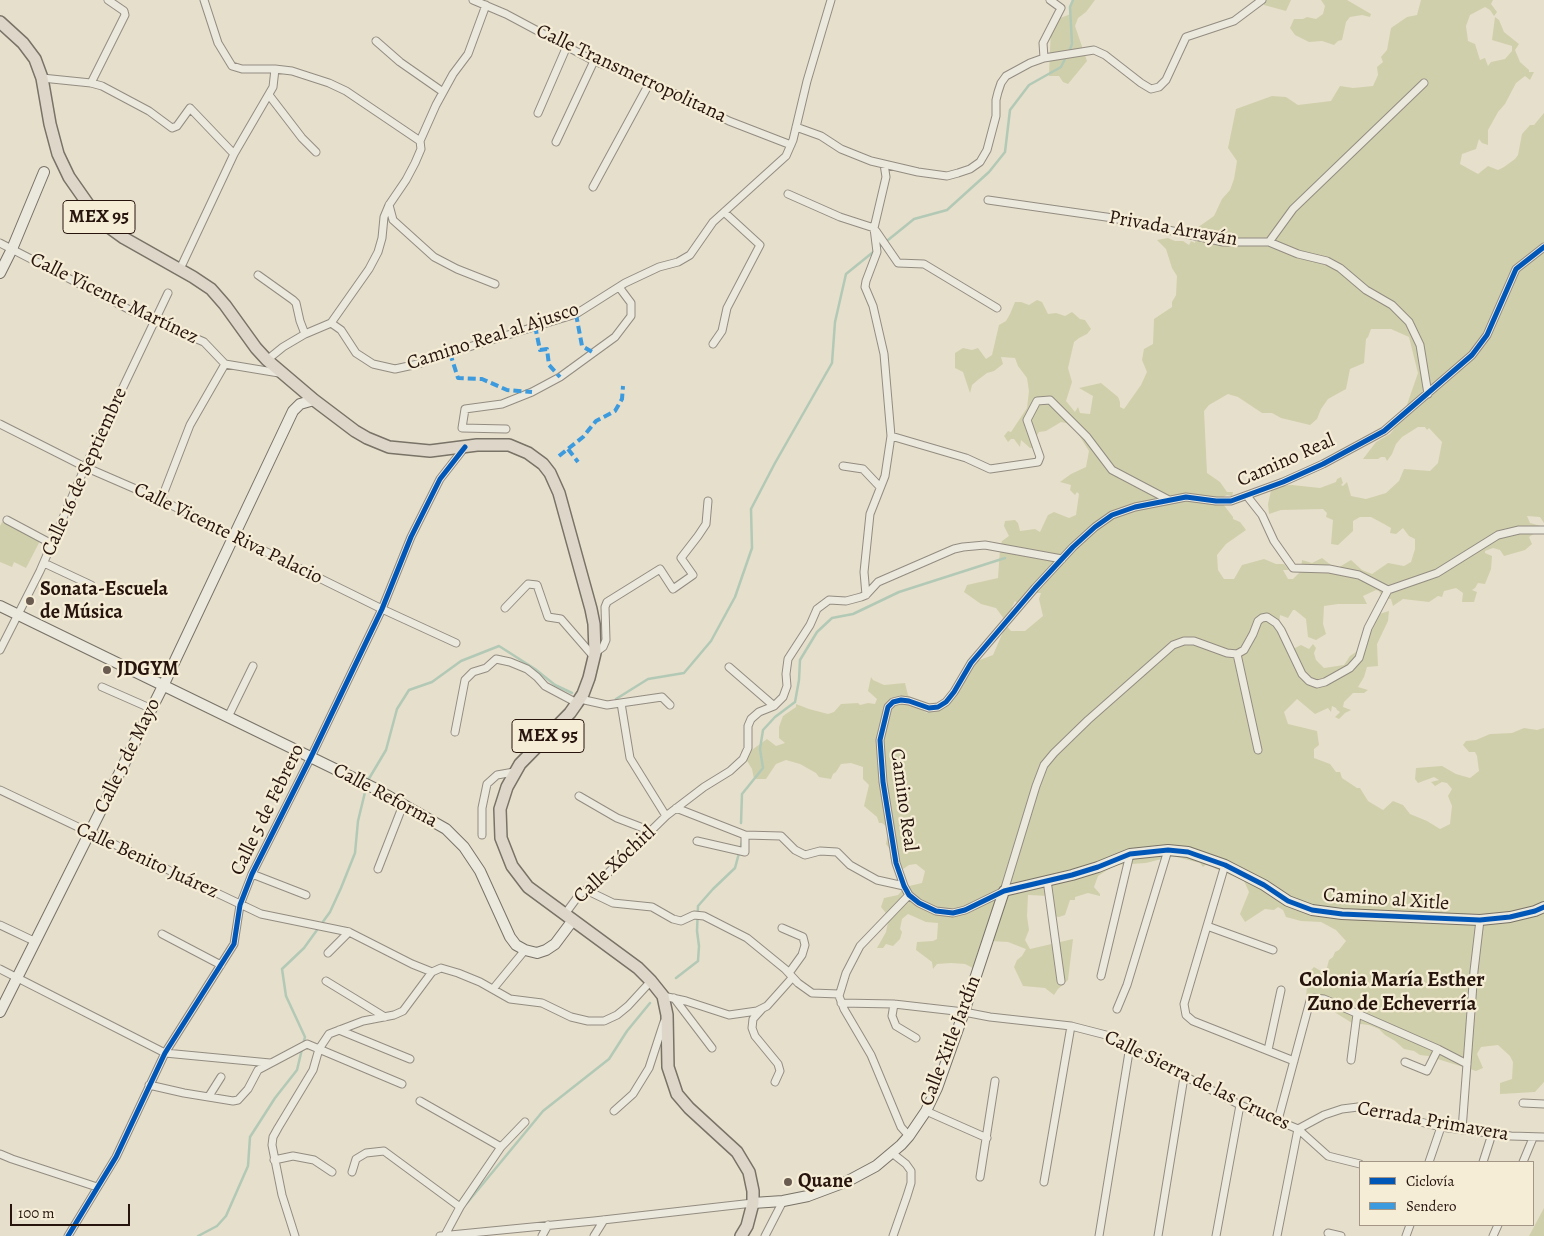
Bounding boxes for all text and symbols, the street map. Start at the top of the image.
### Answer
street label: Calle Transmetropolitana [532,19,730,129]
road number: MEX 95 [63,200,135,233]
street label: Privada Arrayán [1107,206,1239,252]
street label: Calle Vicente Martínez [26,248,202,350]
street label: Camino Real al Ajusco [404,298,582,376]
street label: Calle 16 de Septiembre [37,384,133,560]
street label: Camino Real [1234,429,1338,493]
street label: Calle Vicente Riva Palacio [130,478,326,590]
place label: Sonata-Escuela de Música [40,578,168,625]
marker: Sonata-Escuela de Música [24,595,36,607]
place label: JDGYM [117,658,179,682]
marker: JDGYM [101,664,113,676]
street label: Calle 5 de Mayo [90,695,166,817]
road number: MEX 95 [512,719,584,752]
street label: Calle 5 de Febrero [226,740,310,880]
street label: Camino Real [884,747,922,853]
street label: Calle Reforma [329,758,441,834]
street label: Calle Benito Juárez [72,818,222,904]
street label: Calle Xóchitl [569,821,661,909]
street label: Camino al Xitle [1322,884,1450,916]
district label: Colonia María Esther Zuno de Echeverría [1299,968,1485,1018]
street label: Calle Xitle Jardín [915,972,987,1110]
street label: Calle Sierra de las Cruces [1100,1026,1294,1136]
street label: Cerrada Primavera [1355,1097,1511,1147]
legend [1359,1161,1534,1226]
place label: Quane [798,1170,853,1194]
text: Ciclovía [1406,1171,1454,1191]
marker: Quane [782,1176,794,1188]
scale bar [12,1194,132,1226]
text: Sendero [1406,1196,1456,1216]
text: 100 m [18,1203,55,1223]

